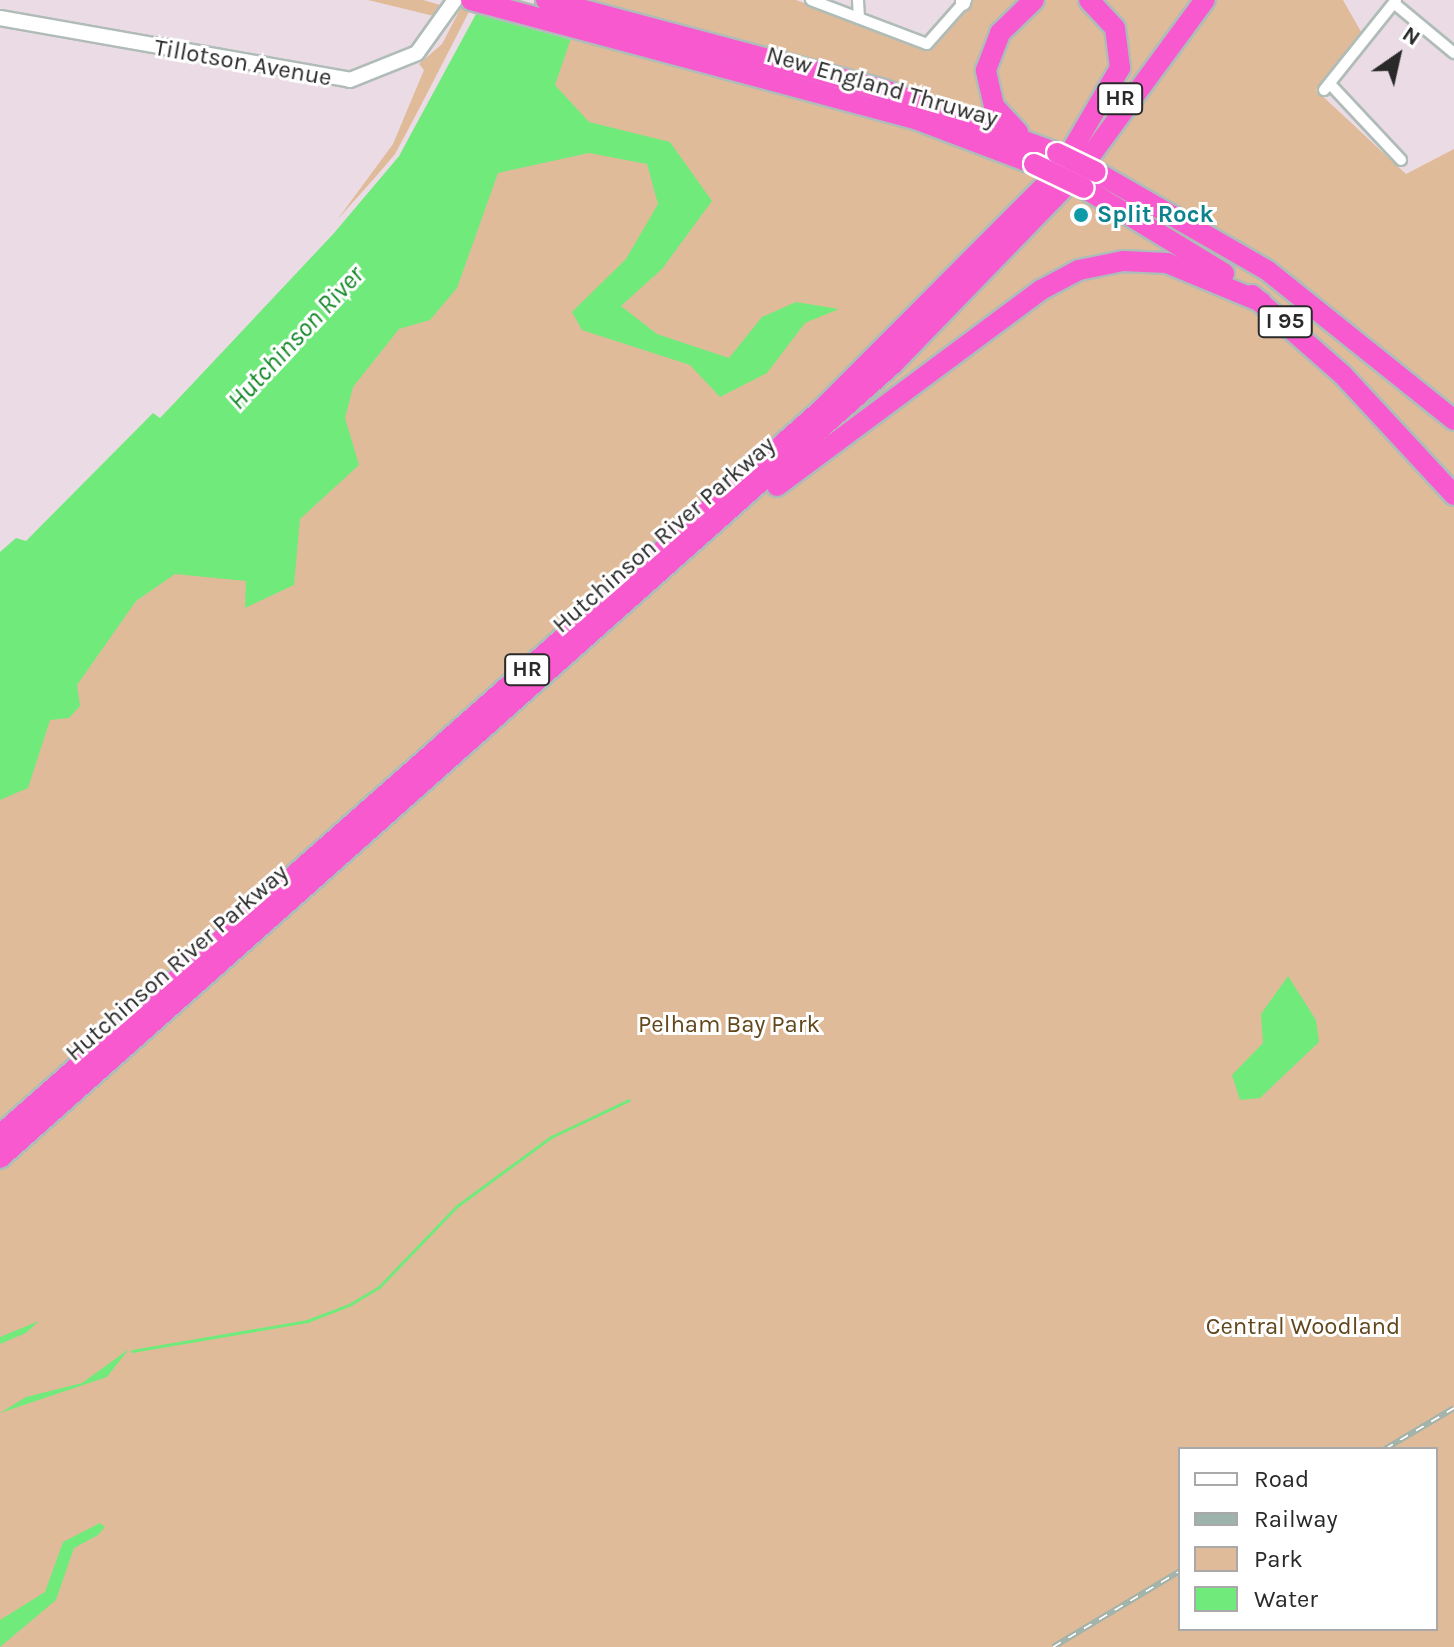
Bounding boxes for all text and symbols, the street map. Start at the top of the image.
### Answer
north arrow [1358,16,1438,96]
text: N [1398,21,1425,51]
street label: Tillotson Avenue [152,33,334,93]
street label: New England Thruway [763,40,1001,134]
road number: HR [1096,81,1144,117]
place label: Split Rock [1097,201,1214,229]
marker: Split Rock [1072,206,1090,224]
water label: Hutchinson River [222,260,370,416]
road number: I 95 [1257,304,1313,340]
street label: Hutchinson River Parkway [547,431,781,639]
road number: HR [503,652,551,688]
street label: Hutchinson River Parkway [60,859,294,1067]
park label: Pelham Bay Park [638,1011,820,1039]
park label: Central Woodland [1206,1313,1400,1341]
legend [1178,1447,1438,1631]
text: Road [1254,1465,1309,1493]
text: Railway [1254,1505,1338,1533]
text: Park [1254,1545,1303,1573]
text: Water [1254,1585,1318,1613]

